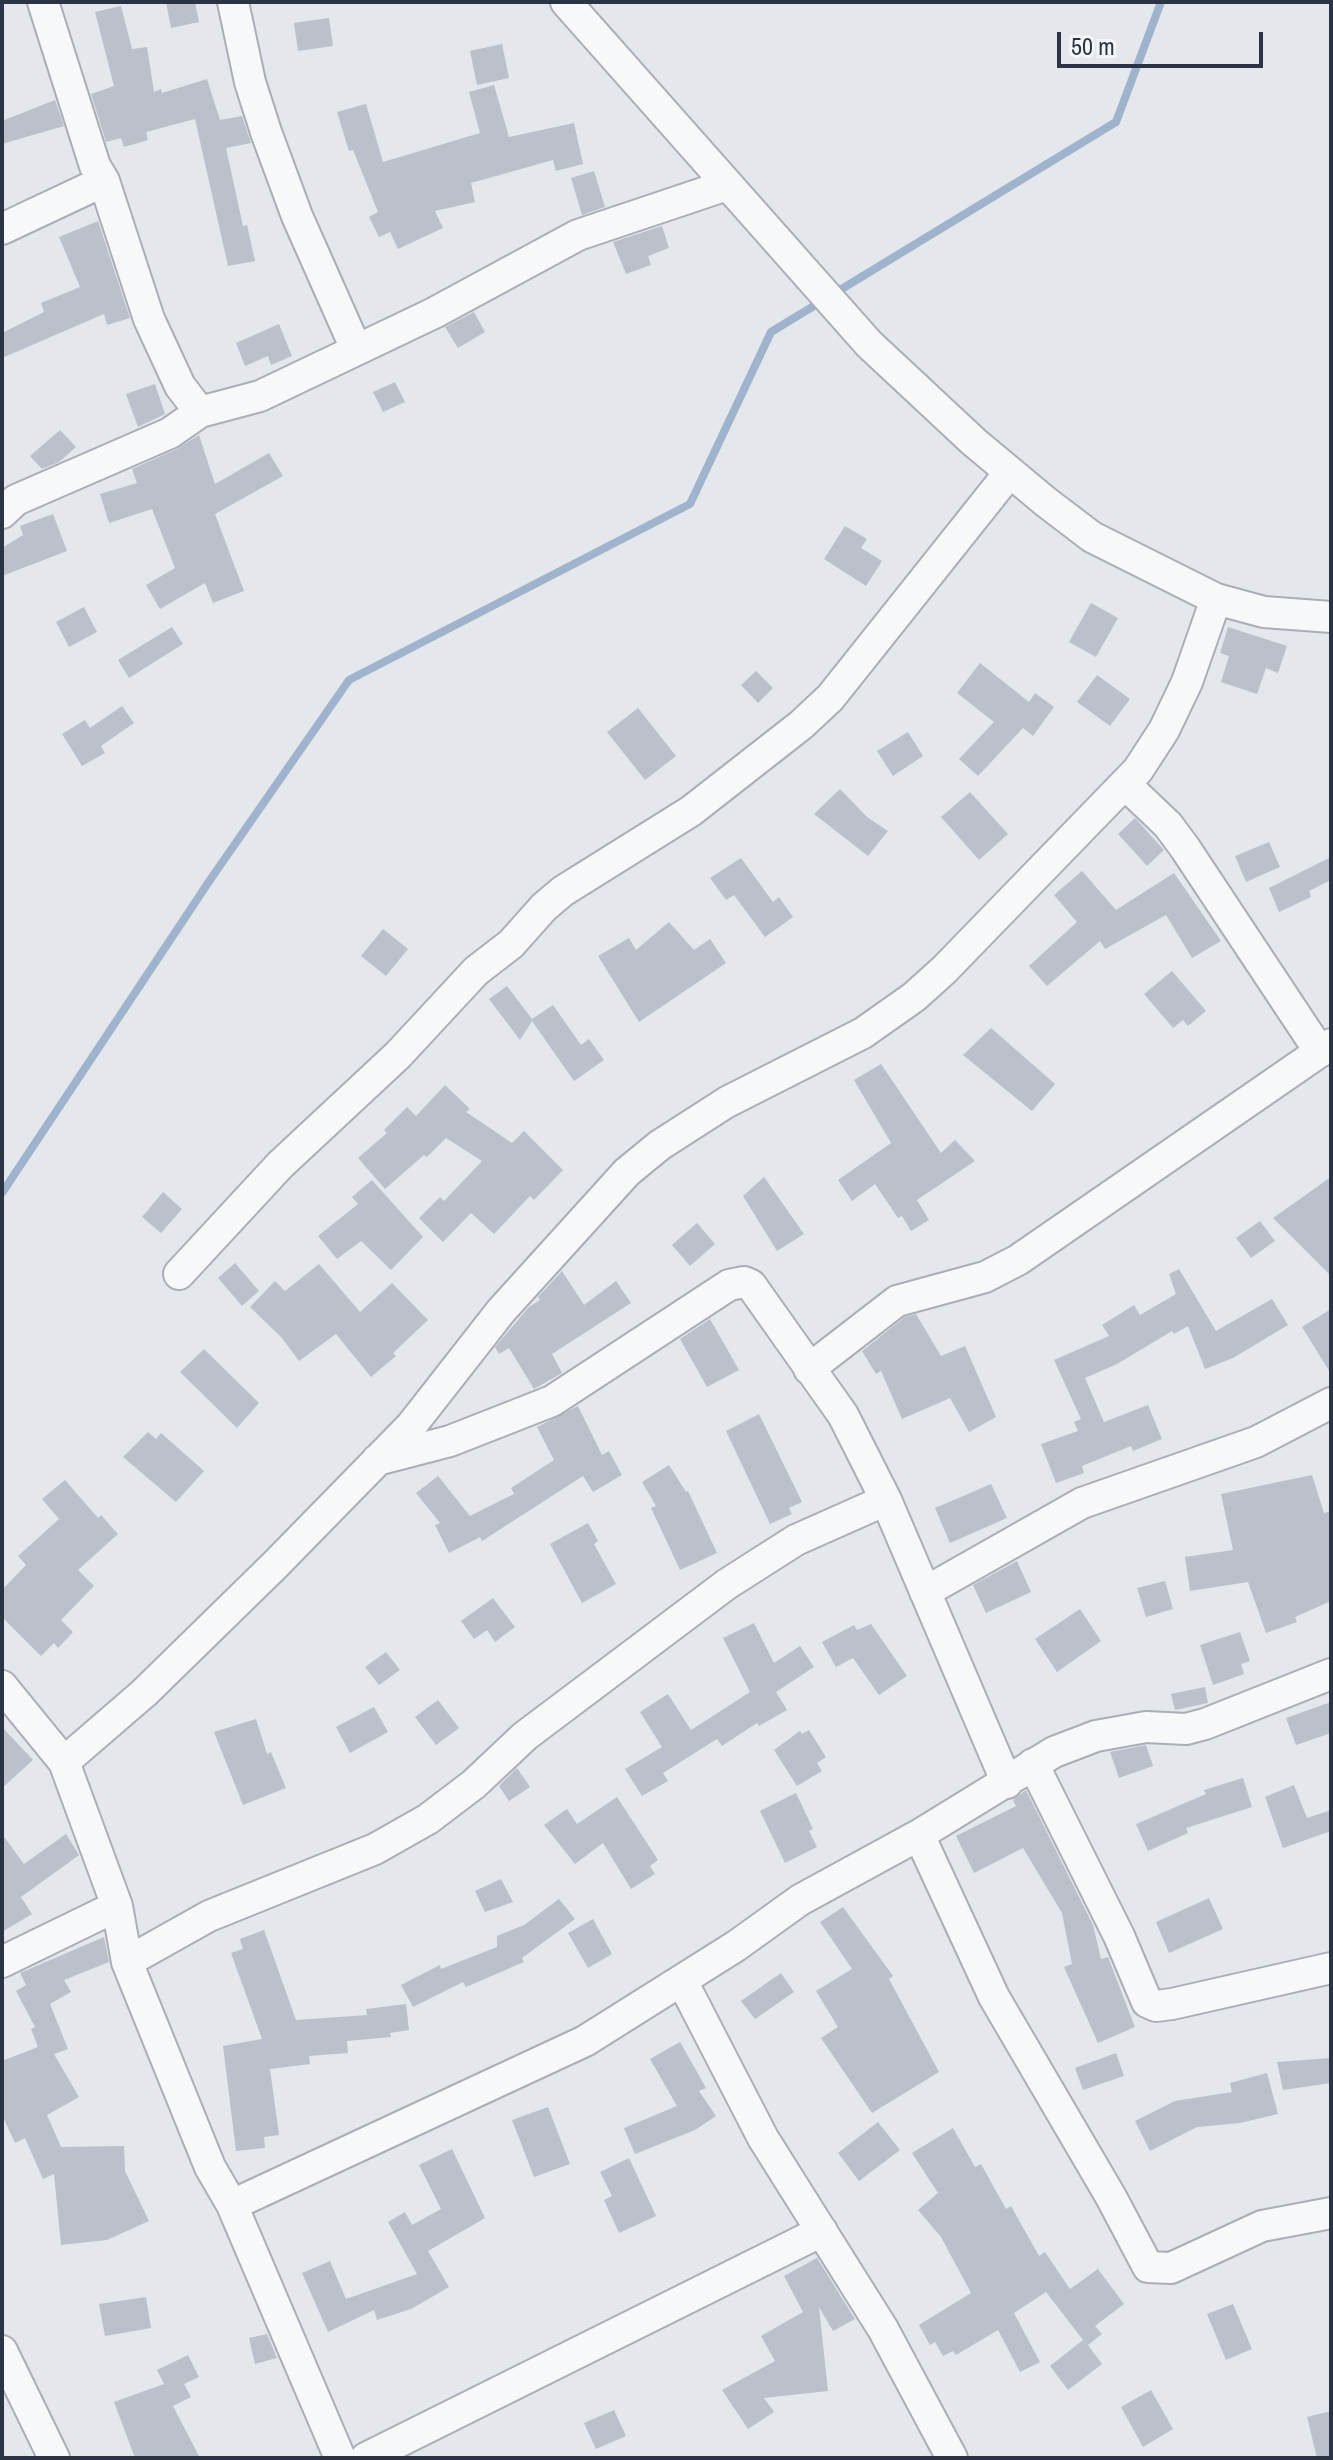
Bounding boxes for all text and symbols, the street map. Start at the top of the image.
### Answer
scale bar [1061,16,1267,66]
text: 50 m [1071,30,1115,62]

